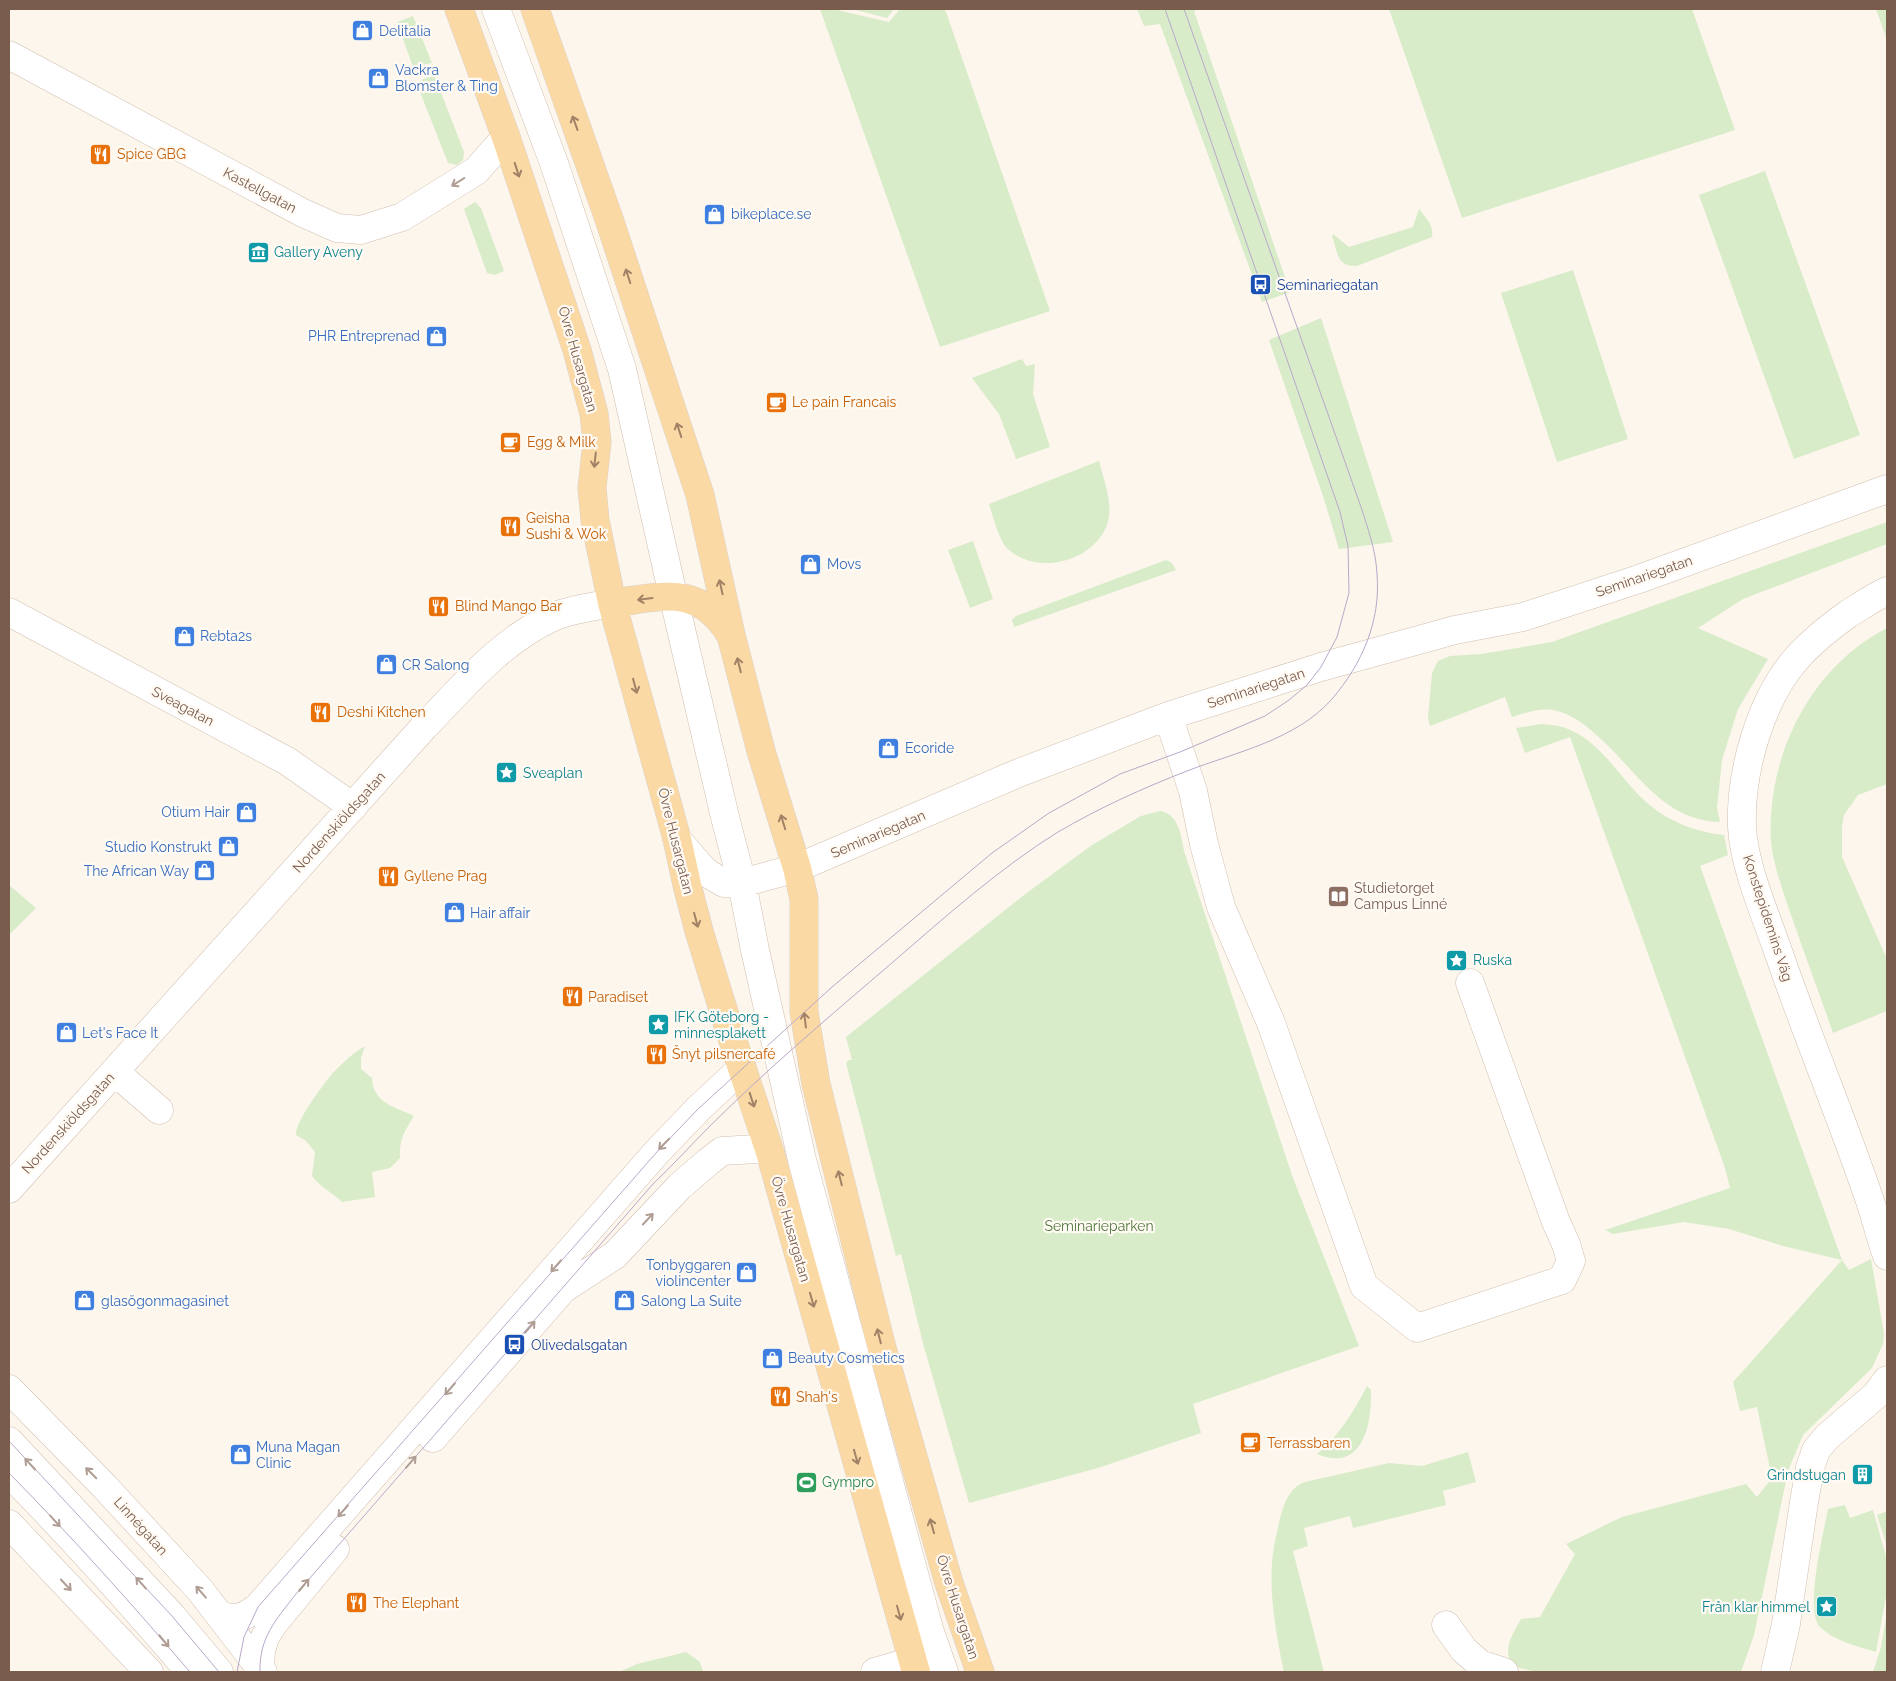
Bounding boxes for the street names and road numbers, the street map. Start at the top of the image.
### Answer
street label: Kastellgatan [221,164,299,216]
street label: Övre Husargatan [555,304,603,414]
street label: Seminariegatan [1593,552,1695,600]
street label: Seminariegatan [1205,665,1307,711]
street label: Sveagatan [149,683,217,729]
street label: Nordenskiöldsgatan [289,768,389,876]
street label: Övre Husargatan [655,786,699,896]
street label: Seminariegatan [828,807,928,861]
street label: Konstepidemins Väg [1740,853,1796,983]
street label: Nordenskiöldsgatan [18,1069,118,1177]
street label: Övre Husargatan [768,1174,816,1284]
street label: Linnégatan [111,1494,171,1558]
street label: Övre Husargatan [934,1552,984,1661]

